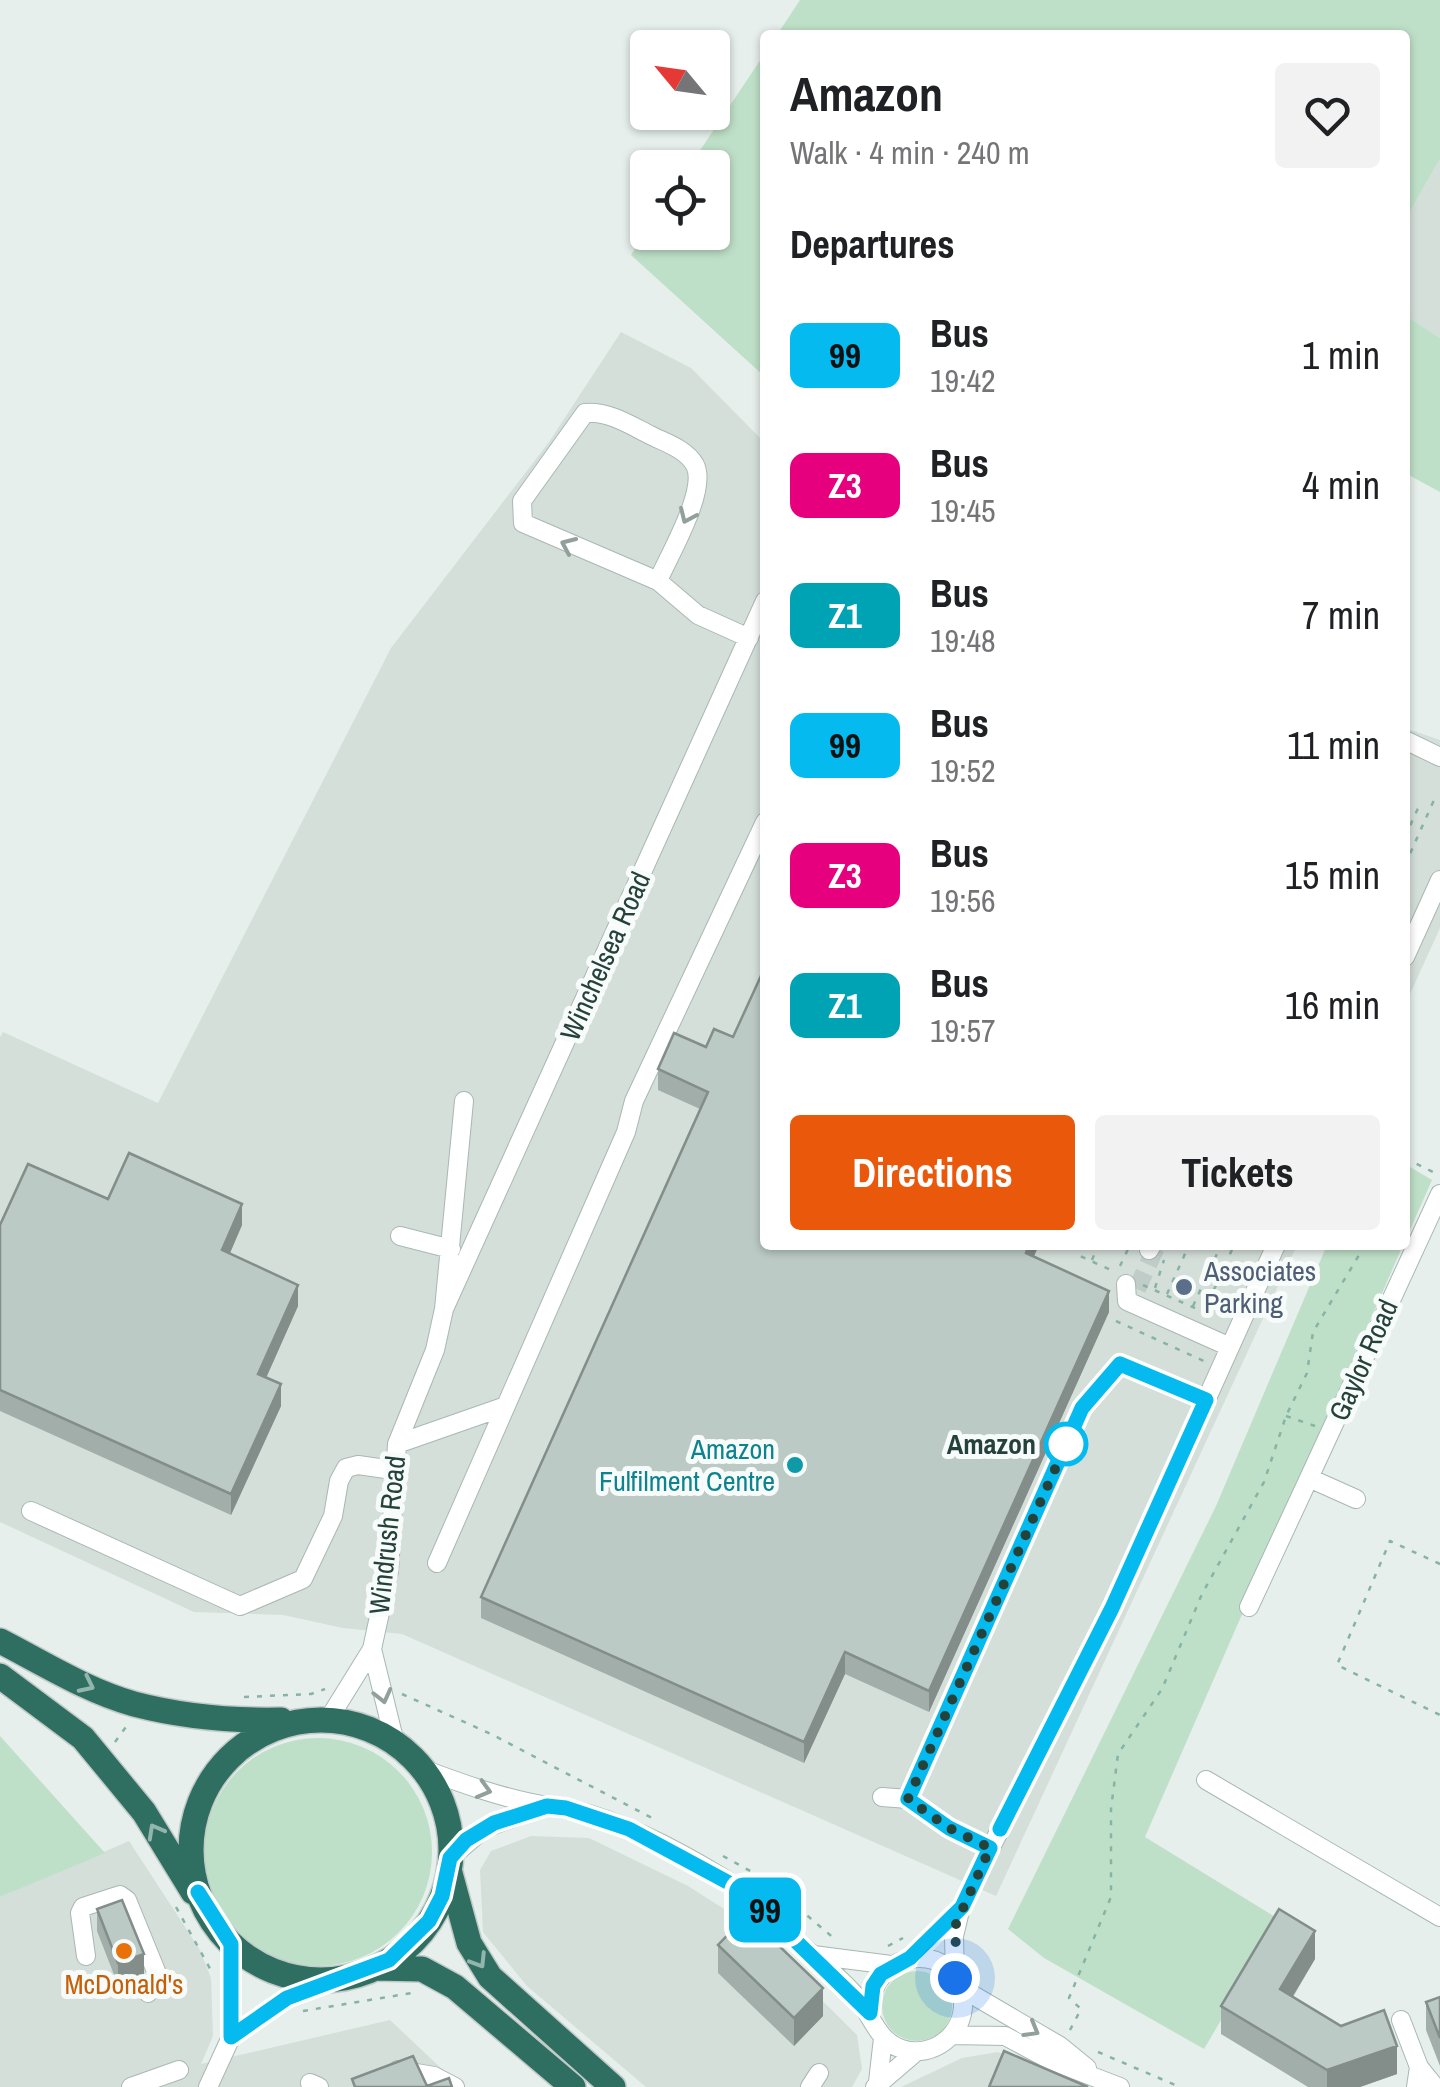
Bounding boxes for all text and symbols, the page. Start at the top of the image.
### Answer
north arrow [630,30,730,130]
map controls [630,30,730,250]
text: Amazon [790,61,943,126]
button: heart [1275,63,1380,168]
text: Walk · 4 min · 240 m [790,131,1030,174]
button: locate [630,150,730,250]
text: Departures [790,219,955,270]
text: Bus [930,308,989,359]
text: 1 min [1302,330,1380,381]
text: 99 [829,332,861,379]
text: 19:42 [930,359,996,402]
text: Bus [930,438,989,489]
text: 4 min [1302,460,1380,511]
text: Z3 [828,462,862,509]
text: 19:45 [930,489,996,532]
one-way arrow [679,506,699,524]
one-way arrow [560,537,578,557]
text: Bus [930,568,989,619]
text: 7 min [1302,590,1380,641]
text: Z1 [828,592,862,639]
text: 19:48 [930,619,996,662]
text: Bus [930,698,989,749]
text: 11 min [1287,720,1380,771]
text: 99 [829,722,861,769]
text: 19:52 [930,749,996,792]
text: Bus [930,828,989,879]
text: 15 min [1285,850,1380,901]
text: Z3 [828,852,862,899]
street label: Winchelsea Road [551,865,659,1047]
text: 19:56 [930,879,996,922]
text: Bus [930,958,989,1009]
text: 16 min [1285,980,1380,1031]
text: Z1 [828,982,862,1029]
text: 19:57 [930,1009,996,1052]
button: Directions [790,1115,1075,1230]
button: Tickets [1095,1115,1380,1230]
place label: Associates Parking [1203,1252,1316,1322]
marker: Associates Parking [1173,1276,1195,1298]
street label: Gaylor Road [1319,1293,1407,1427]
marker: Amazon [1045,1423,1087,1465]
place label: Amazon [947,1425,1036,1463]
place label: Amazon Fulfilment Centre [599,1430,775,1500]
street label: Windrush Road [360,1454,414,1616]
marker: Amazon Fulfilment Centre [784,1454,806,1476]
one-way arrow [77,1672,95,1692]
one-way arrow [371,1687,392,1704]
one-way arrow [475,1778,492,1799]
one-way arrow [147,1824,167,1842]
line badge: 99 [720,1878,810,1942]
text: 99 [749,1887,781,1934]
marker: McDonald's [113,1940,135,1962]
one-way arrow [467,1950,486,1968]
your location [930,1953,980,2003]
place label: McDonald's [64,1965,184,2003]
one-way arrow [1021,2018,1039,2037]

